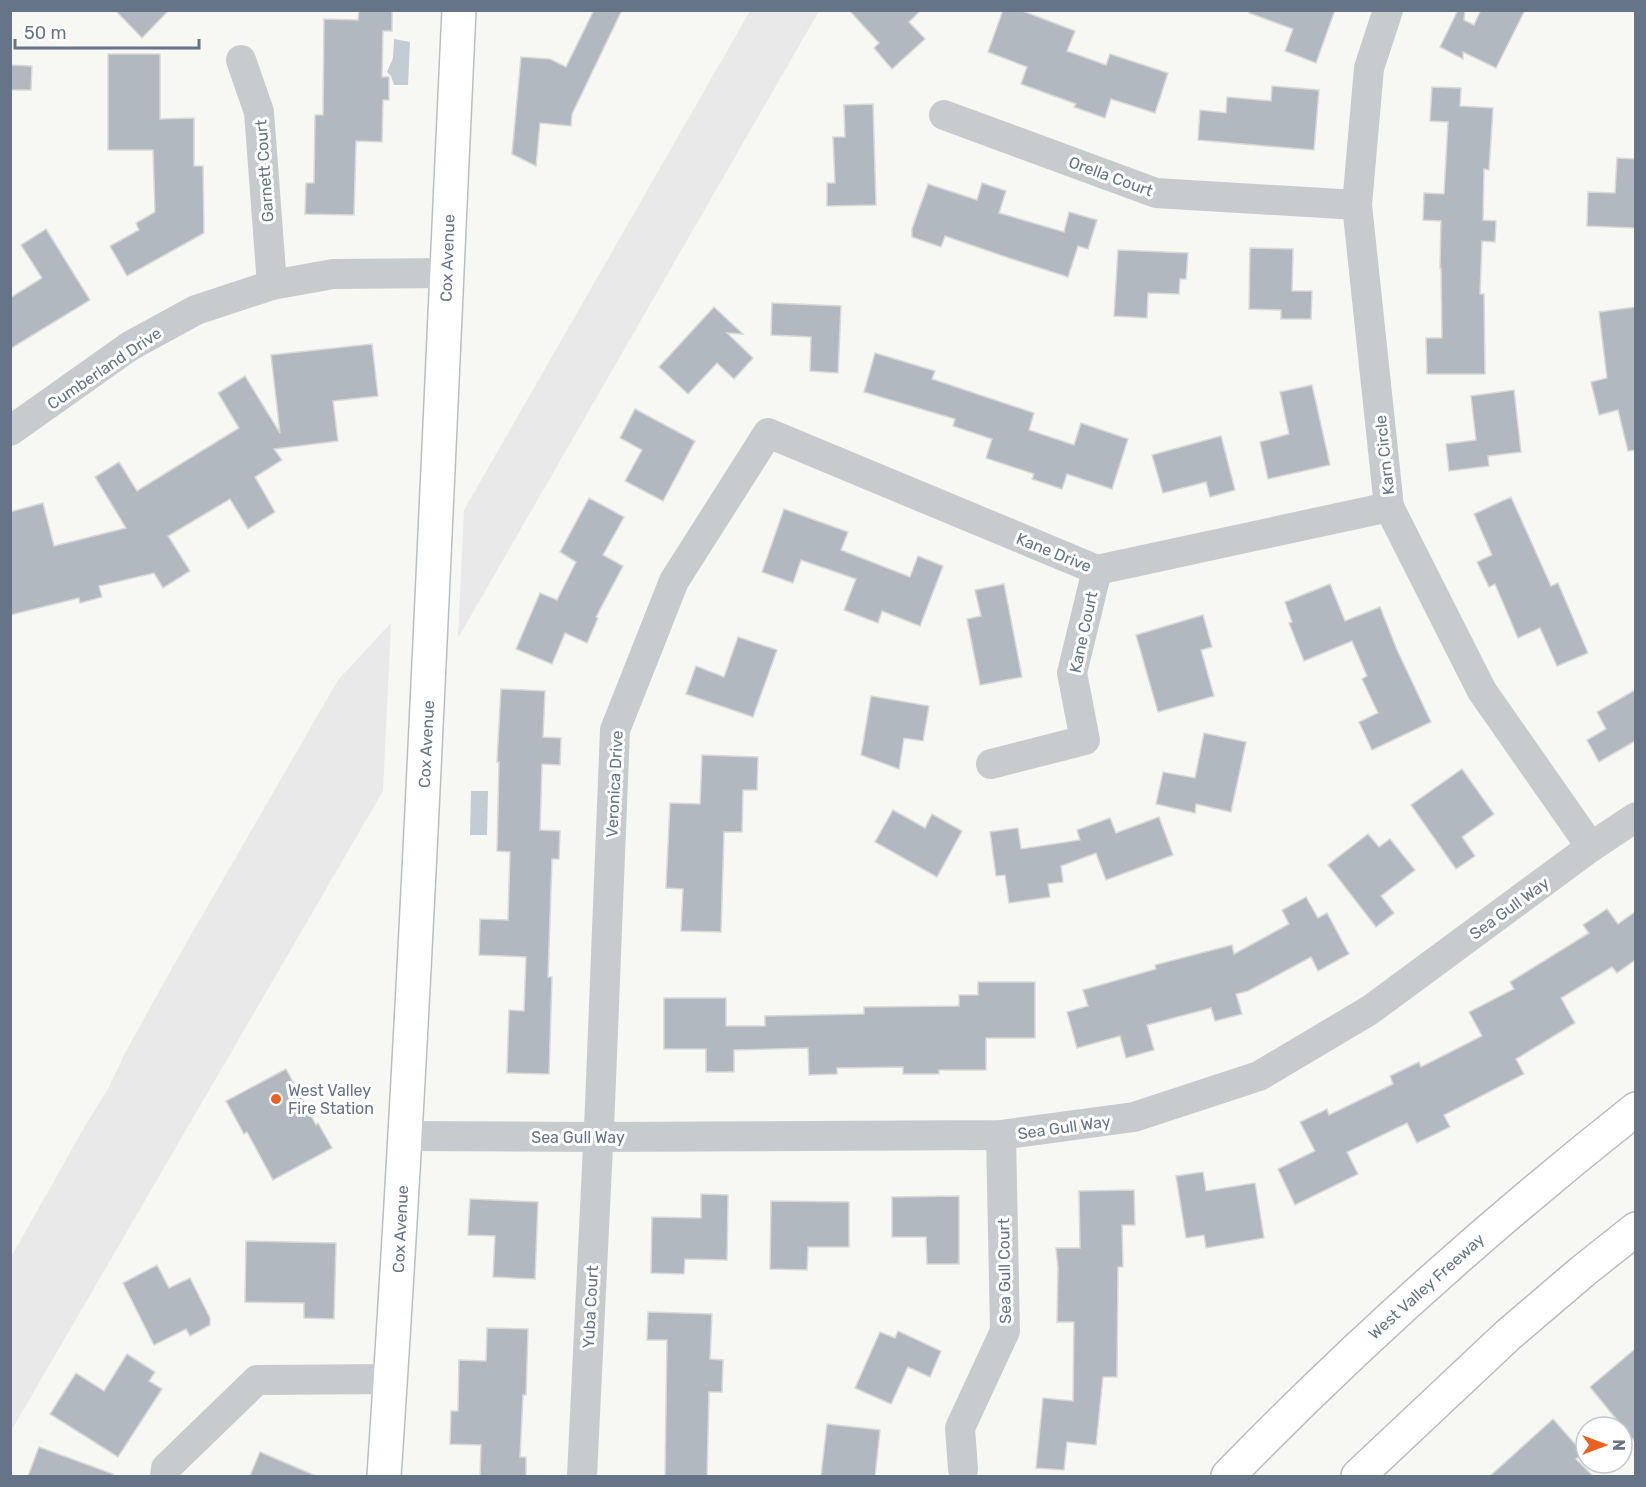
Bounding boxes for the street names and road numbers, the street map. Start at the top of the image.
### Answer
street label: Garnett Court [251,119,278,223]
street label: Orella Court [1066,152,1155,200]
street label: Cox Avenue [436,214,459,302]
street label: Cumberland Drive [44,323,165,414]
street label: Karn Circle [1371,414,1398,496]
street label: Kane Drive [1013,529,1094,576]
street label: Kane Court [1066,590,1101,675]
street label: Cox Avenue [415,700,438,788]
street label: Veronica Drive [602,730,627,838]
street label: Sea Gull Way [1466,873,1553,944]
street label: Sea Gull Way [1016,1112,1112,1143]
street label: Sea Gull Way [531,1128,625,1147]
street label: Cox Avenue [389,1185,412,1273]
street label: Sea Gull Court [994,1218,1015,1324]
street label: West Valley Freeway [1364,1229,1488,1343]
street label: Yuba Court [579,1265,602,1349]

